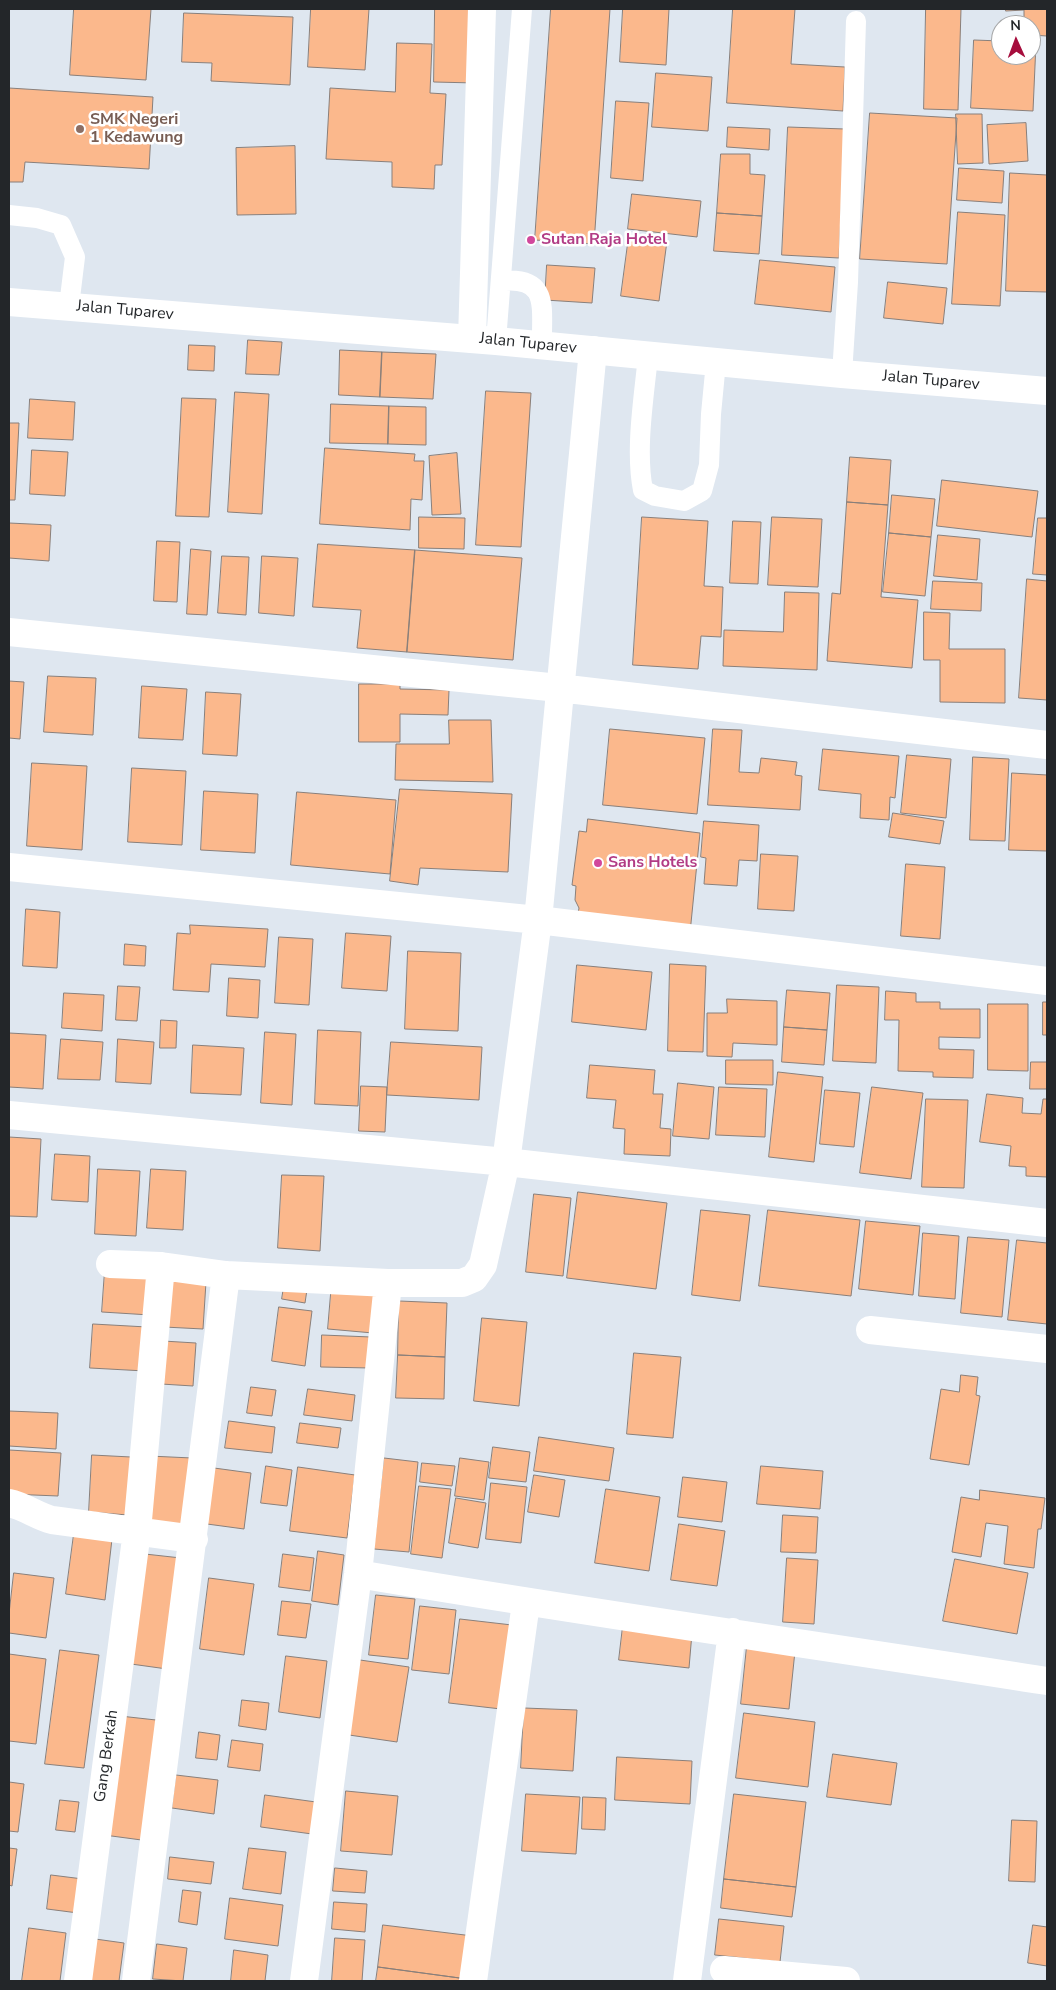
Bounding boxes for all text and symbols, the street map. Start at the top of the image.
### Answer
north arrow [991,15,1041,65]
text: N [1010,16,1021,35]
place label: SMK Negeri 1 Kedawung [90,110,183,148]
marker: SMK Negeri 1 Kedawung [74,123,86,135]
place label: Sutan Raja Hotel [541,230,667,250]
marker: Sutan Raja Hotel [525,234,537,246]
street label: Jalan Tuparev [76,297,174,325]
street label: Jalan Tuparev [478,329,578,359]
street label: Jalan Tuparev [882,367,980,395]
place label: Sans Hotels [608,853,697,873]
marker: Sans Hotels [592,857,604,869]
street label: Gang Berkah [91,1709,123,1803]

